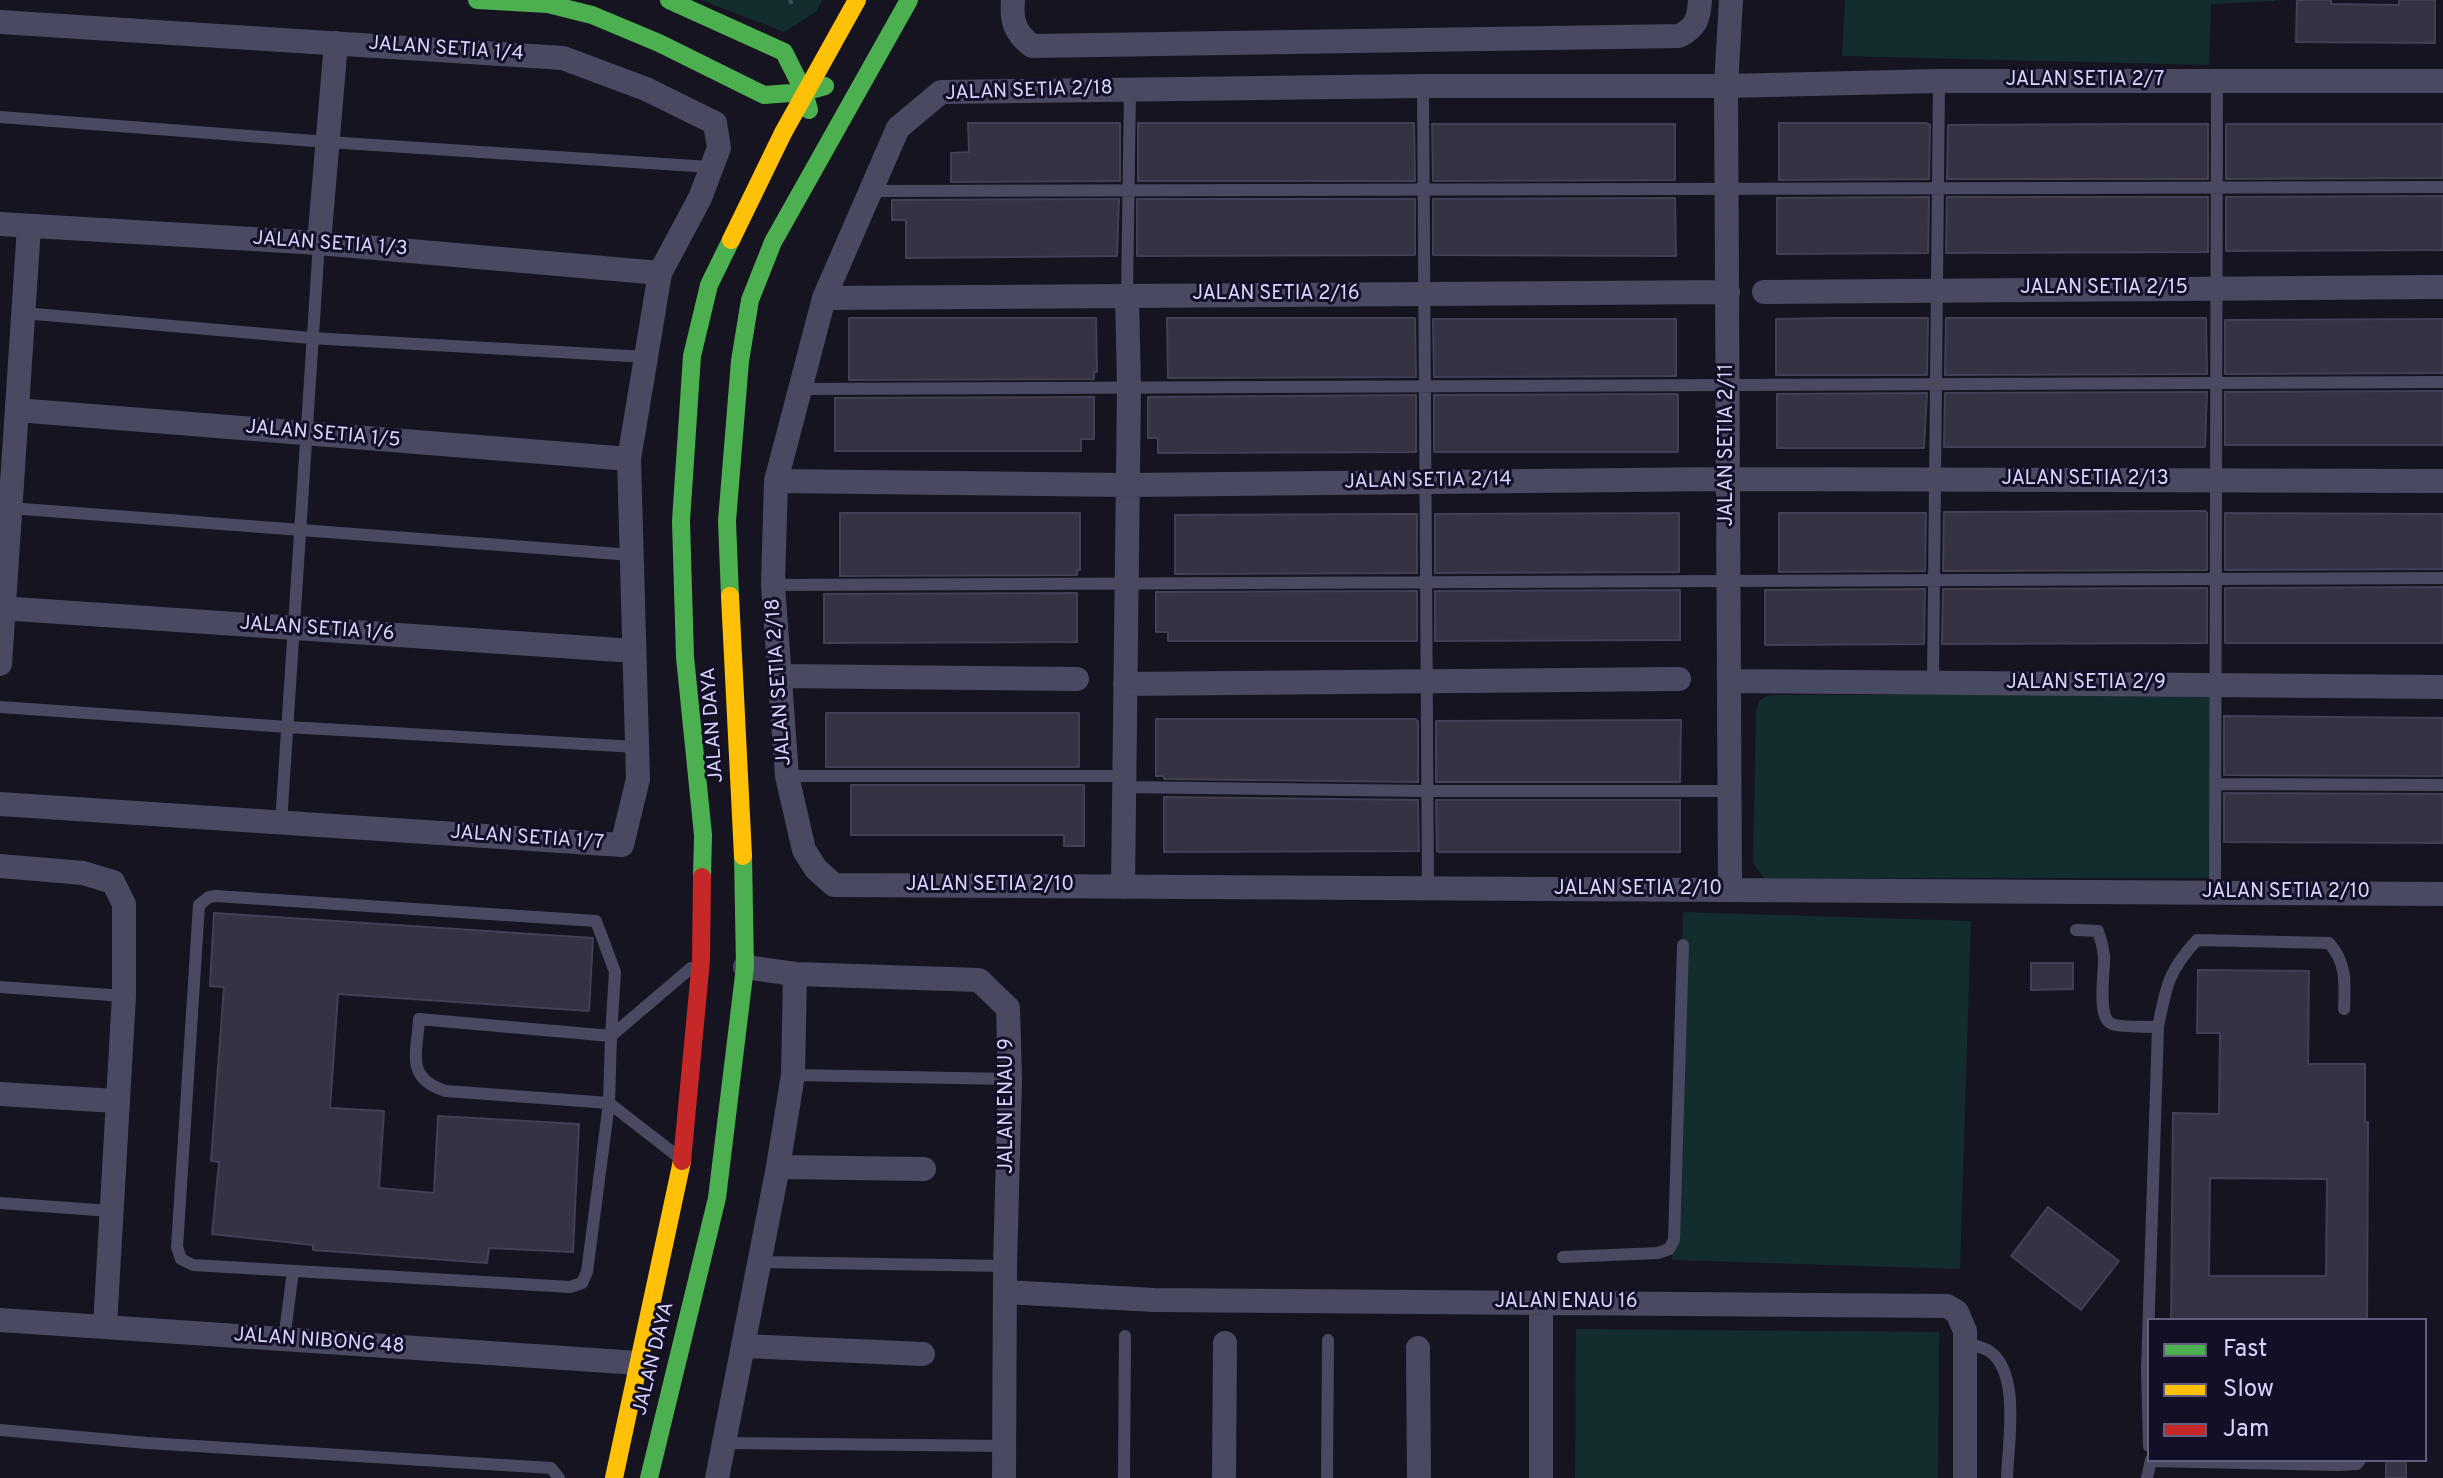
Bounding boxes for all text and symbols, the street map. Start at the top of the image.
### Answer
street label: JALAN SETIA 1/4 [368,33,524,67]
street label: JALAN SETIA 2/7 [2006,69,2164,93]
street label: JALAN SETIA 2/18 [945,77,1113,107]
street label: JALAN SETIA 1/3 [252,228,408,262]
street label: JALAN SETIA 2/15 [2020,277,2188,301]
street label: JALAN SETIA 2/16 [1192,283,1360,307]
street label: JALAN SETIA 2/11 [1716,364,1740,526]
street label: JALAN SETIA 1/5 [244,416,402,454]
street label: JALAN SETIA 2/13 [2001,468,2169,492]
street label: JALAN SETIA 2/14 [1344,469,1512,495]
street label: JALAN SETIA 2/18 [762,598,798,766]
street label: JALAN SETIA 1/6 [239,613,395,647]
street label: JALAN DAYA [698,666,730,784]
street label: JALAN SETIA 2/9 [2006,672,2166,696]
street label: JALAN SETIA 1/7 [449,822,605,856]
street label: JALAN SETIA 2/10 [906,874,1074,898]
street label: JALAN SETIA 2/10 [1554,878,1722,902]
street label: JALAN SETIA 2/10 [2202,881,2370,905]
street label: JALAN ENAU 9 [996,1038,1020,1174]
street label: JALAN ENAU 16 [1494,1291,1638,1315]
street label: JALAN DAYA [629,1300,681,1418]
legend [2147,1318,2427,1462]
street label: JALAN NIBONG 48 [233,1324,405,1360]
text: Fast [2223,1335,2267,1365]
text: Slow [2223,1375,2274,1405]
text: Jam [2223,1415,2269,1445]

